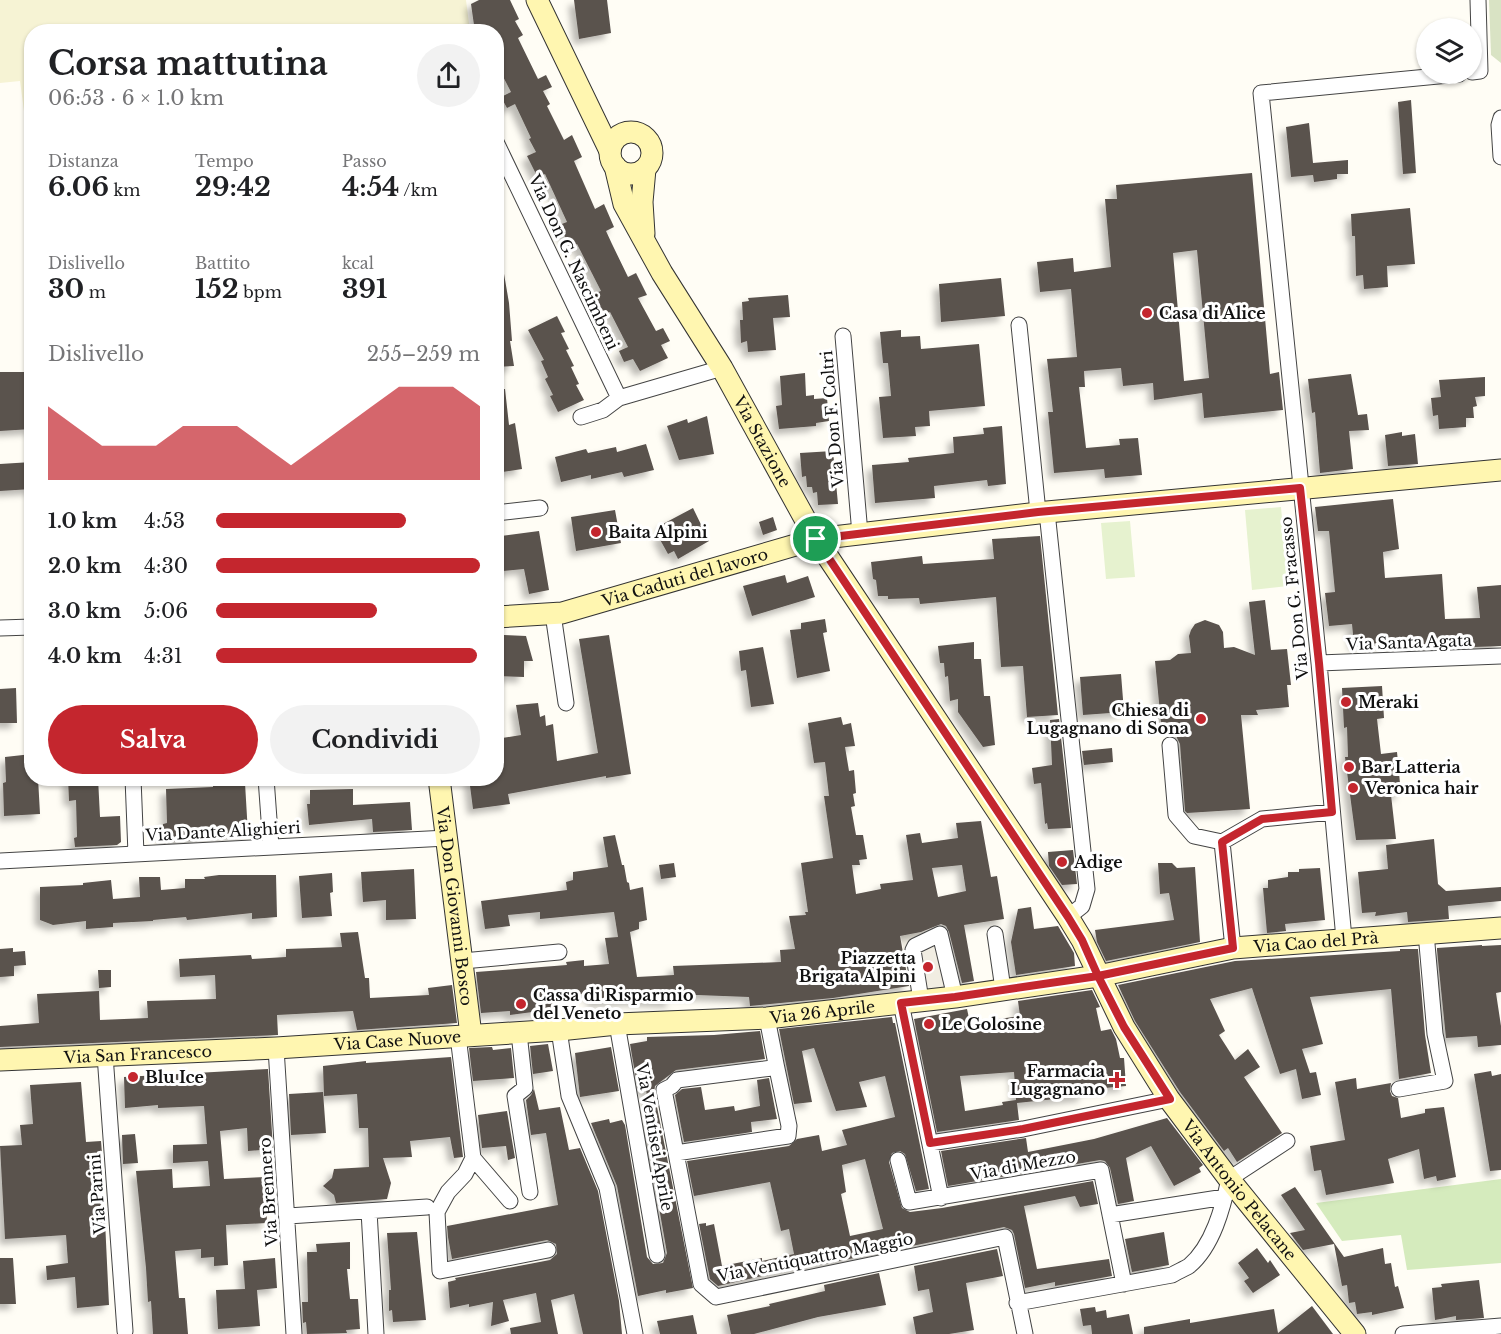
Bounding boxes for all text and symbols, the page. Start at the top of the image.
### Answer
map controls [1416,18,1482,84]
button: layers [1416,18,1482,84]
text: Corsa mattutina [48,43,328,84]
button: share [417,44,480,107]
text: 06:53 · 6 × 1.0 km [48,86,224,110]
text: Distanza [48,151,119,171]
text: Tempo [195,151,254,171]
text: Passo [342,151,387,171]
street label: Via Don G. Nascimbeni [524,170,624,353]
text: 6.06 [48,171,109,203]
text: 29:42 [195,171,271,203]
text: 4:54 [342,171,399,203]
text: km [109,180,141,200]
text: /km [399,180,438,200]
text: Dislivello [48,253,125,273]
text: Battito [195,253,250,273]
text: kcal [342,253,374,273]
text: 30 [48,273,84,305]
text: 152 [195,273,239,305]
text: 391 [342,273,387,305]
text: m [84,282,106,302]
text: bpm [239,282,282,302]
place label: Casa di Alice [1159,303,1266,323]
marker: Casa di Alice [1140,306,1154,320]
text: Dislivello [48,342,144,366]
text: 255–259 m [367,342,480,366]
street label: Via Don F. Coltri [816,349,848,489]
street label: Via Stazione [729,391,796,491]
text: 1.0 km [48,509,117,533]
text: 4:53 [144,509,185,533]
pin [790,513,841,564]
street label: Via Don G. Fracasso [1276,516,1313,681]
place label: Baita Alpini [608,522,708,542]
icon: arrive [799,522,832,555]
marker: Baita Alpini [589,525,603,539]
street label: Via Caduti del lavoro [598,544,770,611]
text: 2.0 km [48,554,122,578]
text: 4:30 [144,554,188,578]
text: 3.0 km [48,599,121,623]
text: 5:06 [144,599,188,623]
street label: Via Santa Agata [1345,630,1472,654]
text: 4.0 km [48,644,122,668]
text: 4:31 [144,644,183,668]
place label: Meraki [1358,692,1419,712]
marker: Meraki [1339,695,1353,709]
place label: Chiesa di Lugagnano di Sona [1027,700,1189,738]
button: Salva [48,705,258,774]
button: Condividi [270,705,480,774]
marker: Chiesa di Lugagnano di Sona [1194,712,1208,726]
place label: Bar Latteria [1361,757,1461,777]
marker: Bar Latteria [1342,760,1356,774]
place label: Veronica hair [1364,778,1479,798]
marker: Veronica hair [1346,781,1360,795]
street label: Via Don Giovanni Bosco [432,804,477,1007]
street label: Via Dante Alighieri [144,817,302,845]
place label: Adige [1073,852,1123,872]
marker: Adige [1055,855,1069,869]
street label: Via Cao del Prà [1252,927,1379,957]
place label: Piazzetta Brigata Alpini [799,948,916,986]
marker: Piazzetta Brigata Alpini [921,960,935,974]
place label: Cassa di Risparmio del Veneto [533,985,693,1023]
street label: Via 26 Aprile [768,996,876,1028]
marker: Cassa di Risparmio del Veneto [514,997,528,1011]
place label: Le Golosine [941,1014,1042,1034]
marker: Le Golosine [922,1017,936,1031]
street label: Via Case Nuove [332,1026,462,1054]
street label: Via San Francesco [62,1041,212,1067]
street label: Via Ventisei Aprile [632,1060,678,1213]
place label: Farmacia Lugagnano [1010,1061,1105,1099]
place label: Blu Ice [145,1067,204,1087]
marker: Blu Ice [126,1070,140,1084]
marker: Farmacia Lugagnano [1110,1073,1124,1087]
street label: Via Antonio Pelacane [1177,1115,1301,1264]
street label: Via Brennero [254,1137,282,1248]
street label: Via di Mezzo [968,1146,1077,1184]
street label: Via Parini [84,1153,110,1236]
street label: Via Ventiquattro Maggio [714,1228,915,1286]

